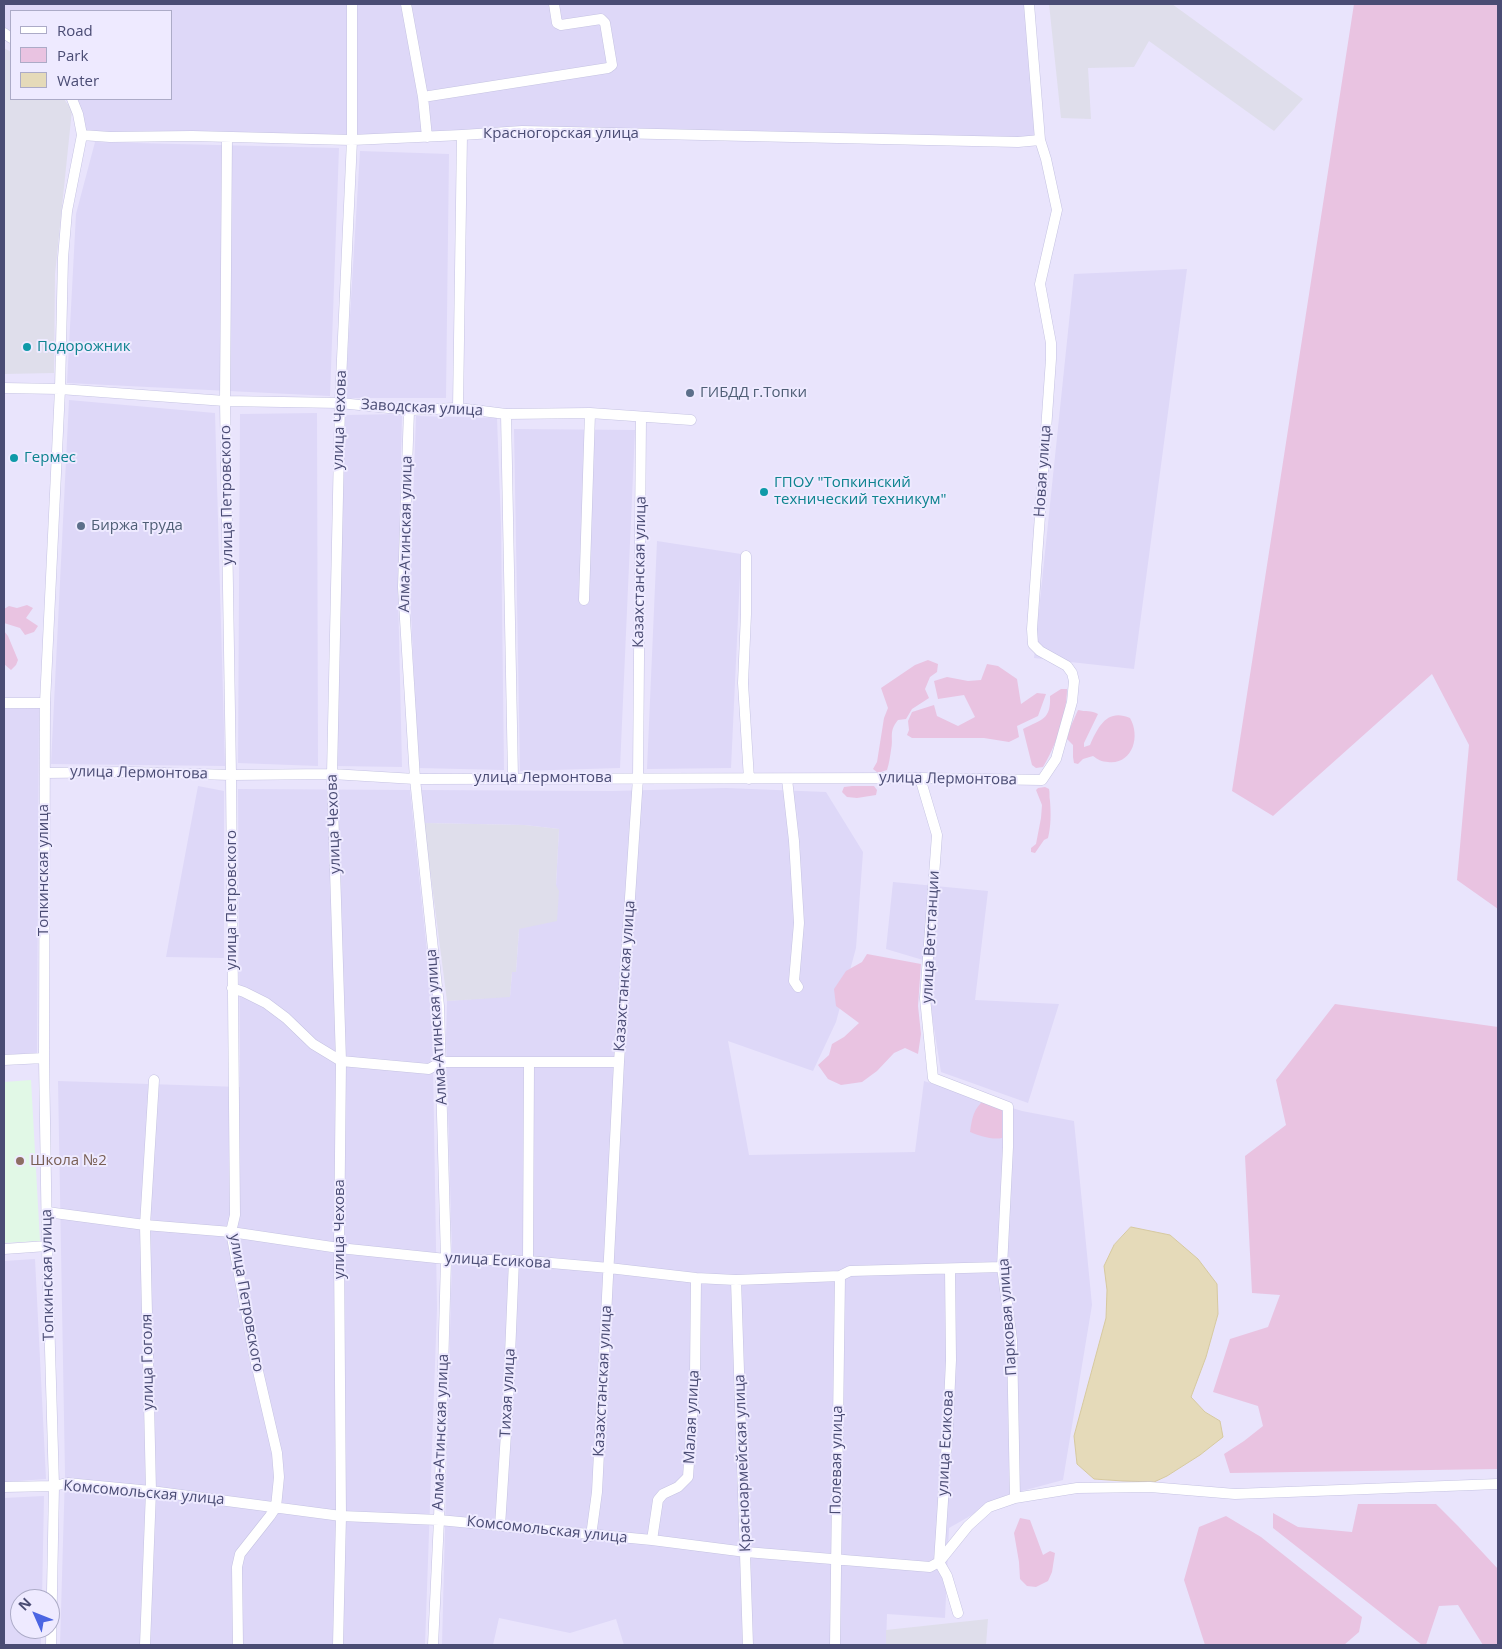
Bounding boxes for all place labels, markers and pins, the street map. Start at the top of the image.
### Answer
place label: Подорожник [37,338,131,356]
marker: Подорожник [21,341,33,353]
place label: ГИБДД г.Топки [700,384,807,402]
marker: ГИБДД г.Топки [684,387,696,399]
place label: Гермес [24,449,76,467]
marker: Гермес [8,452,20,464]
place label: ГПОУ "Топкинский технический техникум" [774,474,946,509]
marker: ГПОУ "Топкинский технический техникум" [758,486,770,498]
place label: Биржа труда [91,517,183,535]
marker: Биржа труда [75,520,87,532]
place label: Школа №2 [30,1152,107,1170]
marker: Школа №2 [14,1155,26,1167]

